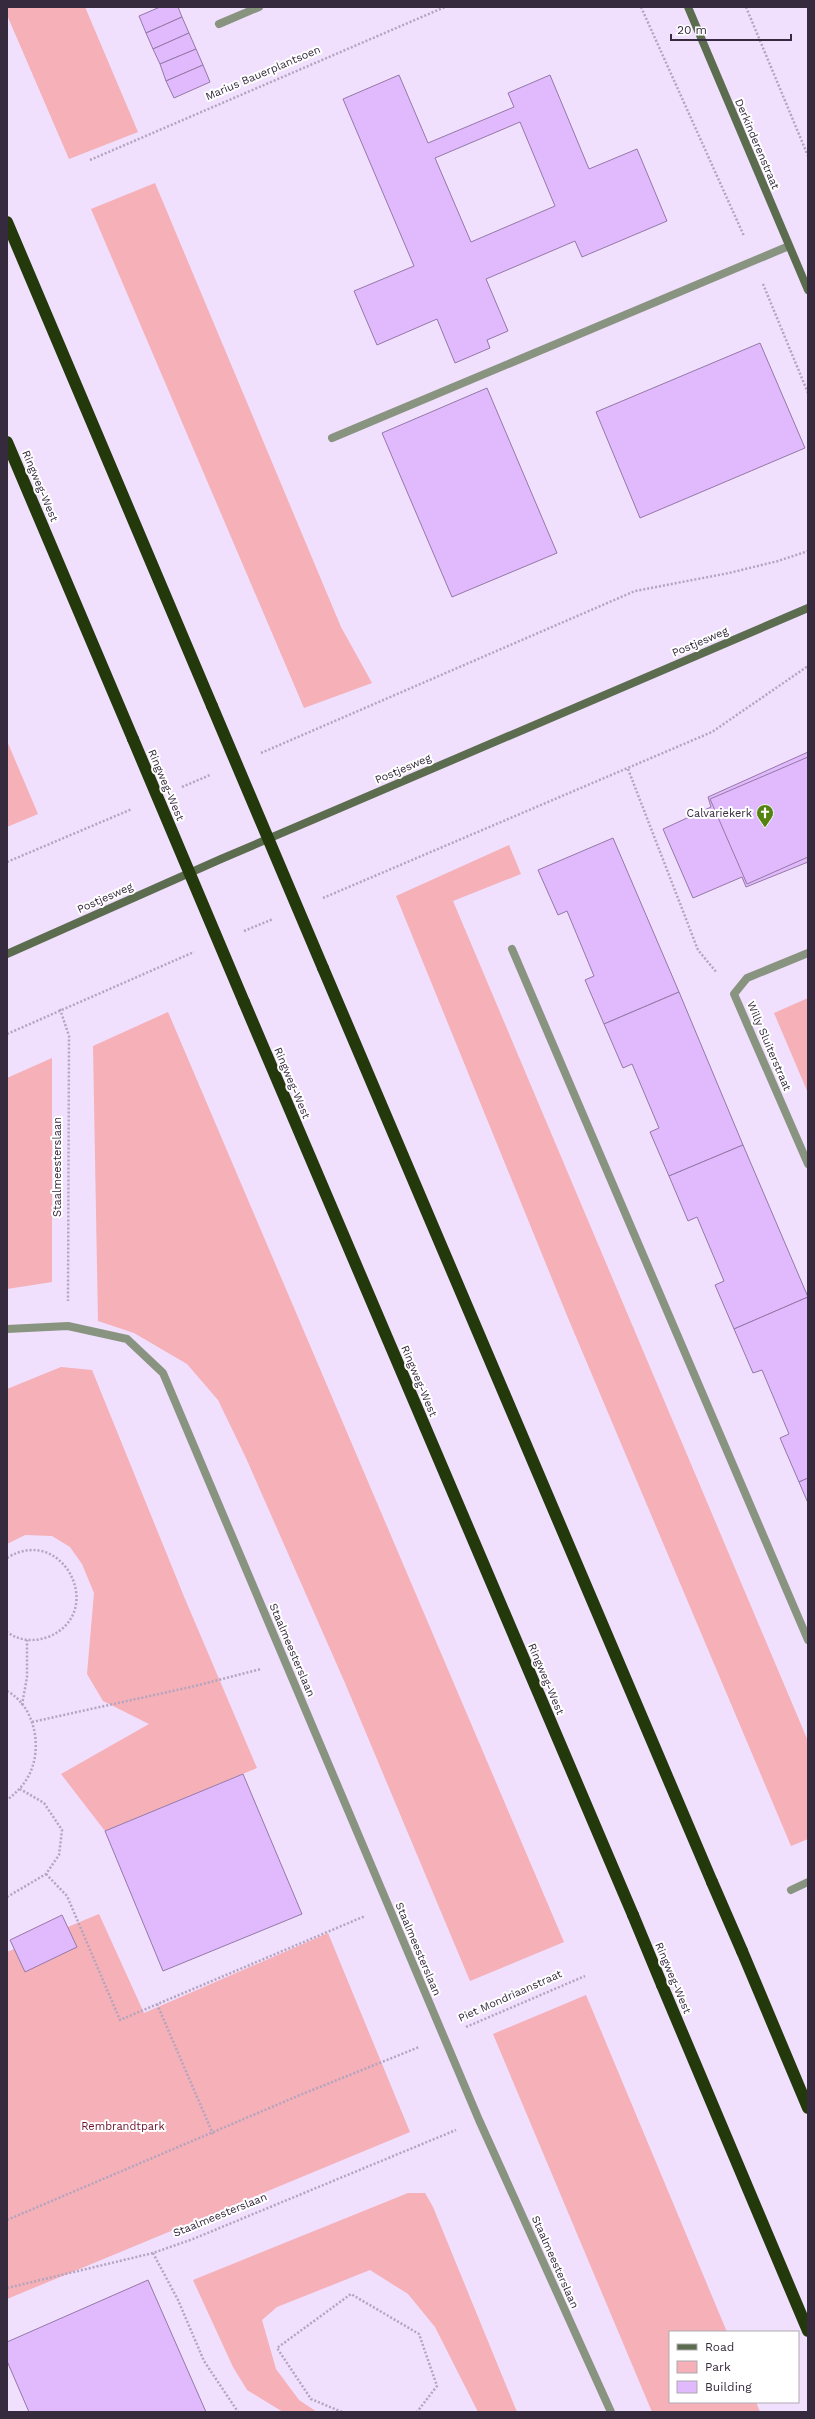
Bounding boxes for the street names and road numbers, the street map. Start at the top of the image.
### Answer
street label: Marius Bauerplantsoen [204,43,322,103]
street label: Derkinderenstraat [732,97,782,192]
street label: Ringweg-West [19,448,61,524]
street label: Postjesweg [670,624,730,660]
street label: Ringweg-West [145,747,187,823]
street label: Postjesweg [373,751,433,787]
street label: Postjesweg [75,880,135,916]
street label: Willy Sluiterstraat [744,999,794,1093]
street label: Ringweg-West [271,1045,313,1121]
street label: Staalmeesterslaan [51,1117,64,1217]
street label: Ringweg-West [398,1343,440,1419]
street label: Staalmeesterslaan [266,1601,318,1699]
street label: Ringweg-West [525,1641,567,1717]
street label: Staalmeesterslaan [392,1900,444,1998]
street label: Ringweg-West [652,1940,694,2016]
street label: Piet Mondriaanstraat [456,1967,564,2025]
street label: Staalmeesterslaan [171,2190,269,2240]
street label: Staalmeesterslaan [529,2214,581,2310]

